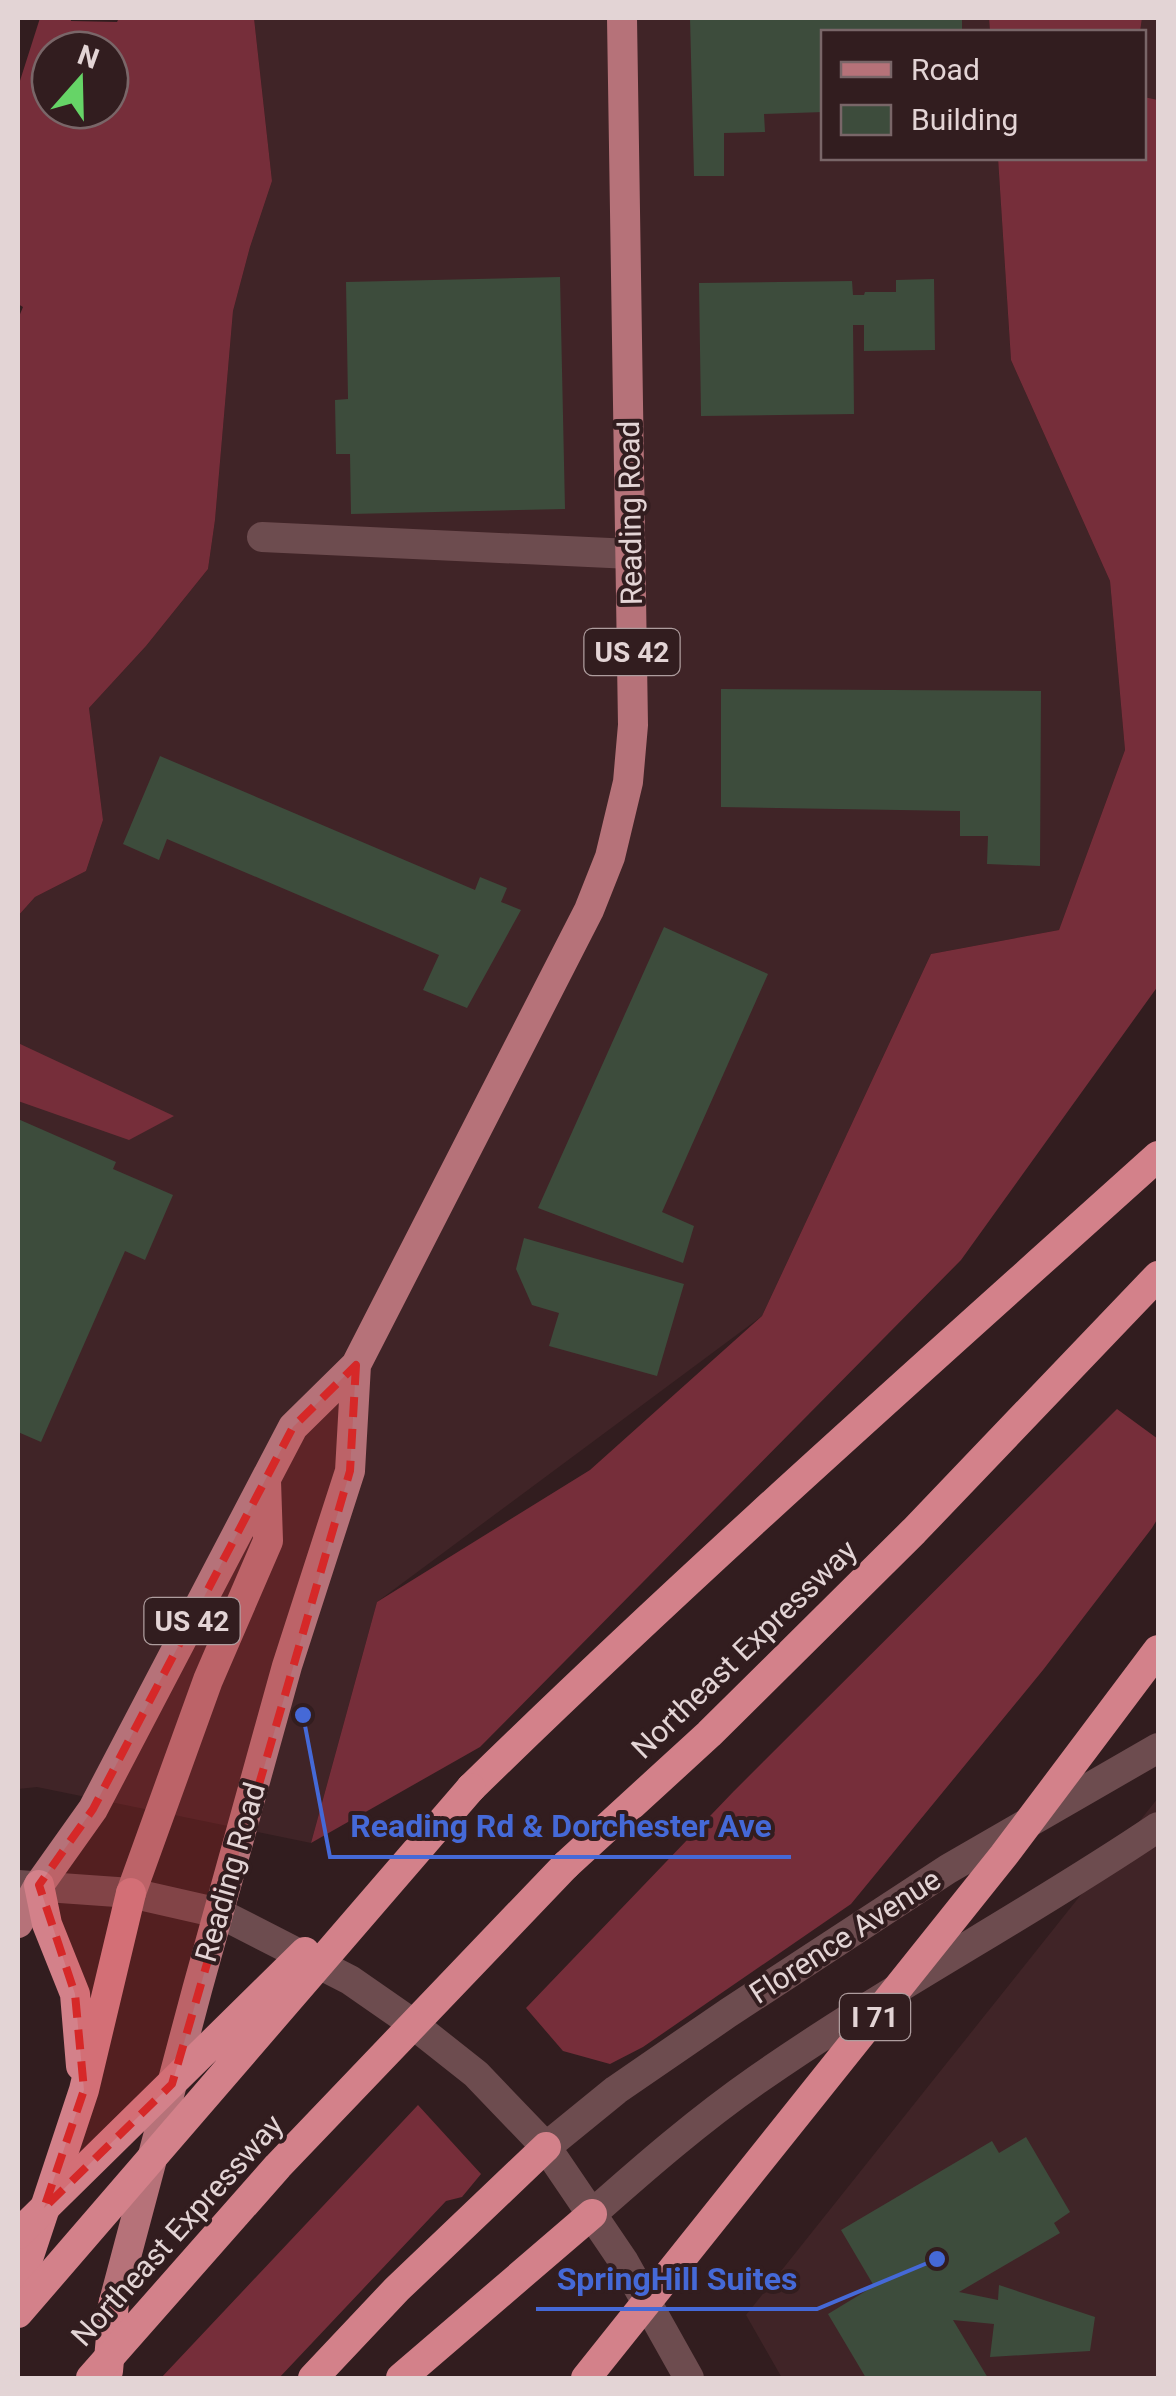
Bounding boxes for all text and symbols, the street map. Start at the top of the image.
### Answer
north arrow [30,30,130,130]
legend [821,30,1146,160]
text: N [73,38,103,76]
text: Road [911,52,980,87]
text: Building [911,102,1018,137]
street label: Reading Road [611,420,649,606]
road number: US 42 [584,629,680,675]
street label: Northeast Expressway [624,1533,864,1765]
road number: US 42 [144,1598,240,1644]
street label: Reading Road [188,1778,272,1966]
callout: Reading Rd & Dorchester Ave [330,1795,791,1857]
text: Reading Rd & Dorchester Ave [350,1807,772,1845]
street label: Florence Avenue [743,1861,947,2011]
road number: I 71 [840,1994,910,2040]
street label: Northeast Expressway [64,2107,290,2353]
callout: SpringHill Suites [536,2247,817,2309]
text: SpringHill Suites [557,2260,797,2298]

